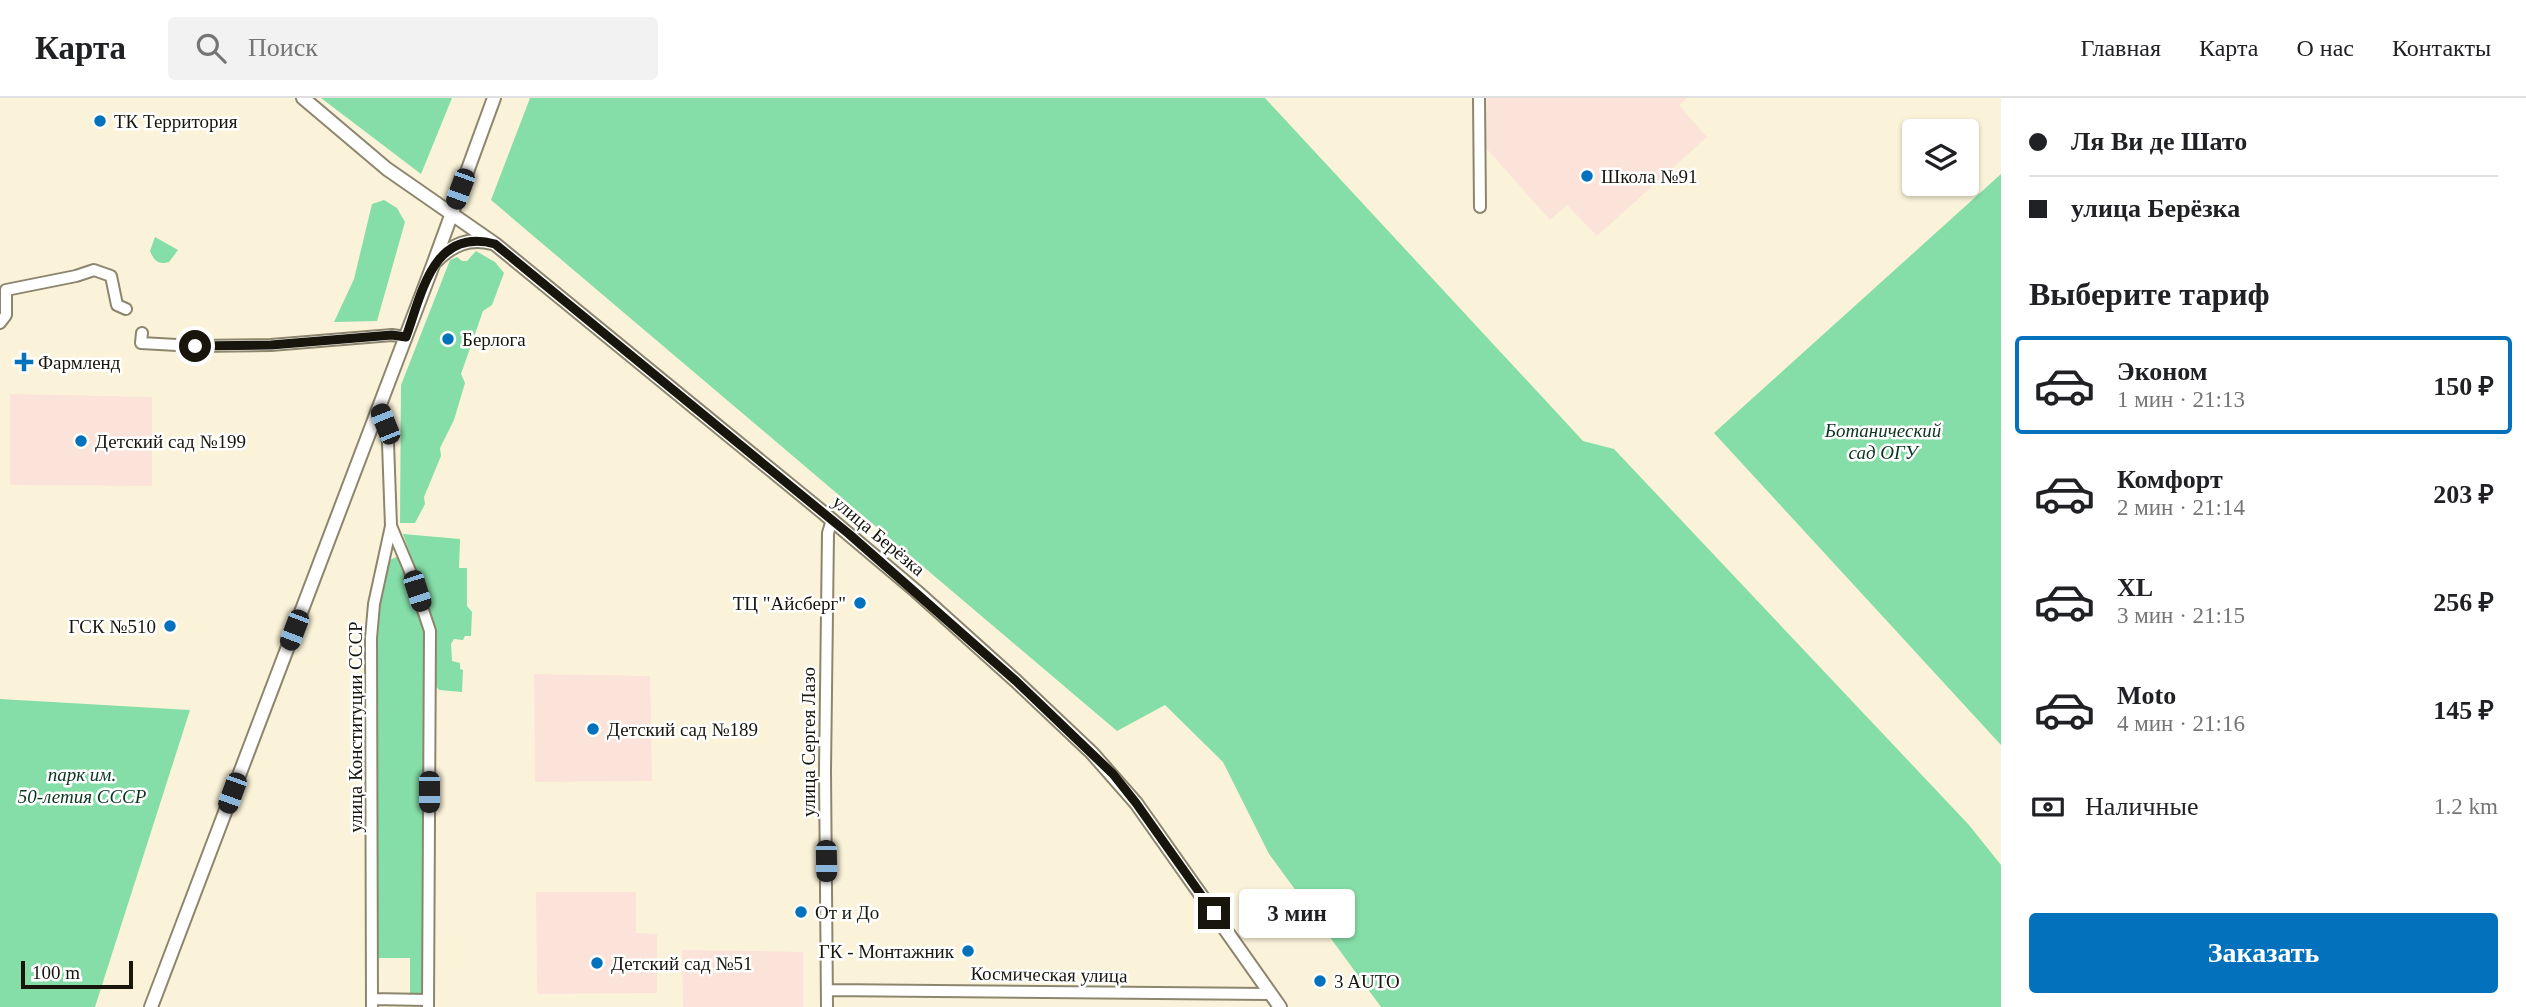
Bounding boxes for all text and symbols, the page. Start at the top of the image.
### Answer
search box [168,17,658,80]
icon: search [192,29,230,67]
text: Карта [35,30,126,66]
text: Поиск [248,33,318,62]
text: Главная [2080,35,2161,61]
text: Карта [2199,35,2258,61]
text: О нас [2296,35,2354,61]
text: Контакты [2392,35,2491,61]
place label: ТК Территория [114,111,238,132]
marker: ТК Территория [92,113,108,129]
map controls [1902,119,1979,196]
button: layers [1902,119,1979,196]
text: Ля Ви де Шато [2071,127,2247,156]
car [443,166,478,212]
place label: Школа №91 [1601,166,1697,187]
marker: Школа №91 [1579,168,1595,184]
text: улица Берёзка [2071,194,2240,223]
text: Выберите тариф [2029,276,2270,312]
place label: Берлога [462,329,526,350]
route start [179,330,211,362]
marker: Берлога [440,331,456,347]
place label: Фармленд [38,352,121,373]
marker: Фармленд [16,354,32,370]
icon: car [2033,354,2096,417]
text: Эконом [2117,357,2207,386]
text: 150 ₽ [2433,372,2494,401]
text: 1 мин · 21:13 [2117,387,2245,412]
car [368,401,403,447]
park label: Ботанический сад ОГУ [1824,420,1942,463]
place label: Детский сад №199 [95,431,246,452]
marker: Детский сад №199 [73,433,89,449]
icon: car [2033,462,2096,525]
text: Комфорт [2117,465,2223,494]
text: 203 ₽ [2433,480,2494,509]
street label: улица Берёзка [828,491,929,580]
text: 2 мин · 21:14 [2117,495,2245,520]
car [401,568,434,614]
icon: car [2033,570,2096,633]
text: XL [2117,573,2153,602]
text: 256 ₽ [2433,588,2494,617]
place label: ТЦ "Айсберг" [733,593,846,614]
marker: ТЦ "Айсберг" [852,595,868,611]
text: 3 мин · 21:15 [2117,603,2245,628]
car [277,607,312,653]
place label: ГСК №510 [69,616,156,637]
marker: ГСК №510 [162,618,178,634]
street label: улица Конституции СССР [345,621,366,833]
street label: улица Сергея Лазо [798,667,819,817]
icon: car [2033,678,2096,741]
text: Moto [2117,681,2176,710]
text: 145 ₽ [2433,696,2494,725]
text: 4 мин · 21:16 [2117,711,2245,736]
place label: Детский сад №189 [607,719,758,740]
marker: Детский сад №189 [585,721,601,737]
park label: парк им. 50-летия СССР [18,764,147,807]
car [215,770,250,816]
car [419,771,440,813]
icon: cash [2029,788,2067,826]
text: Наличные [2085,792,2198,821]
text: 1.2 km [2434,794,2498,819]
car [816,840,837,882]
callout: 3 мин [1238,888,1354,938]
route end [1198,897,1230,929]
text: 3 мин [1267,901,1327,926]
place label: От и До [815,902,879,923]
marker: От и До [793,904,809,920]
button: Заказать [2029,913,2498,993]
place label: ГК - Монтажник [819,941,955,962]
marker: ГК - Монтажник [960,943,976,959]
place label: Детский сад №51 [611,953,753,974]
marker: Детский сад №51 [589,955,605,971]
scale bar [21,958,133,990]
text: 100 m [32,962,80,983]
street label: Космическая улица [970,963,1128,986]
place label: 3 AUTO [1334,971,1400,992]
marker: 3 AUTO [1312,973,1328,989]

